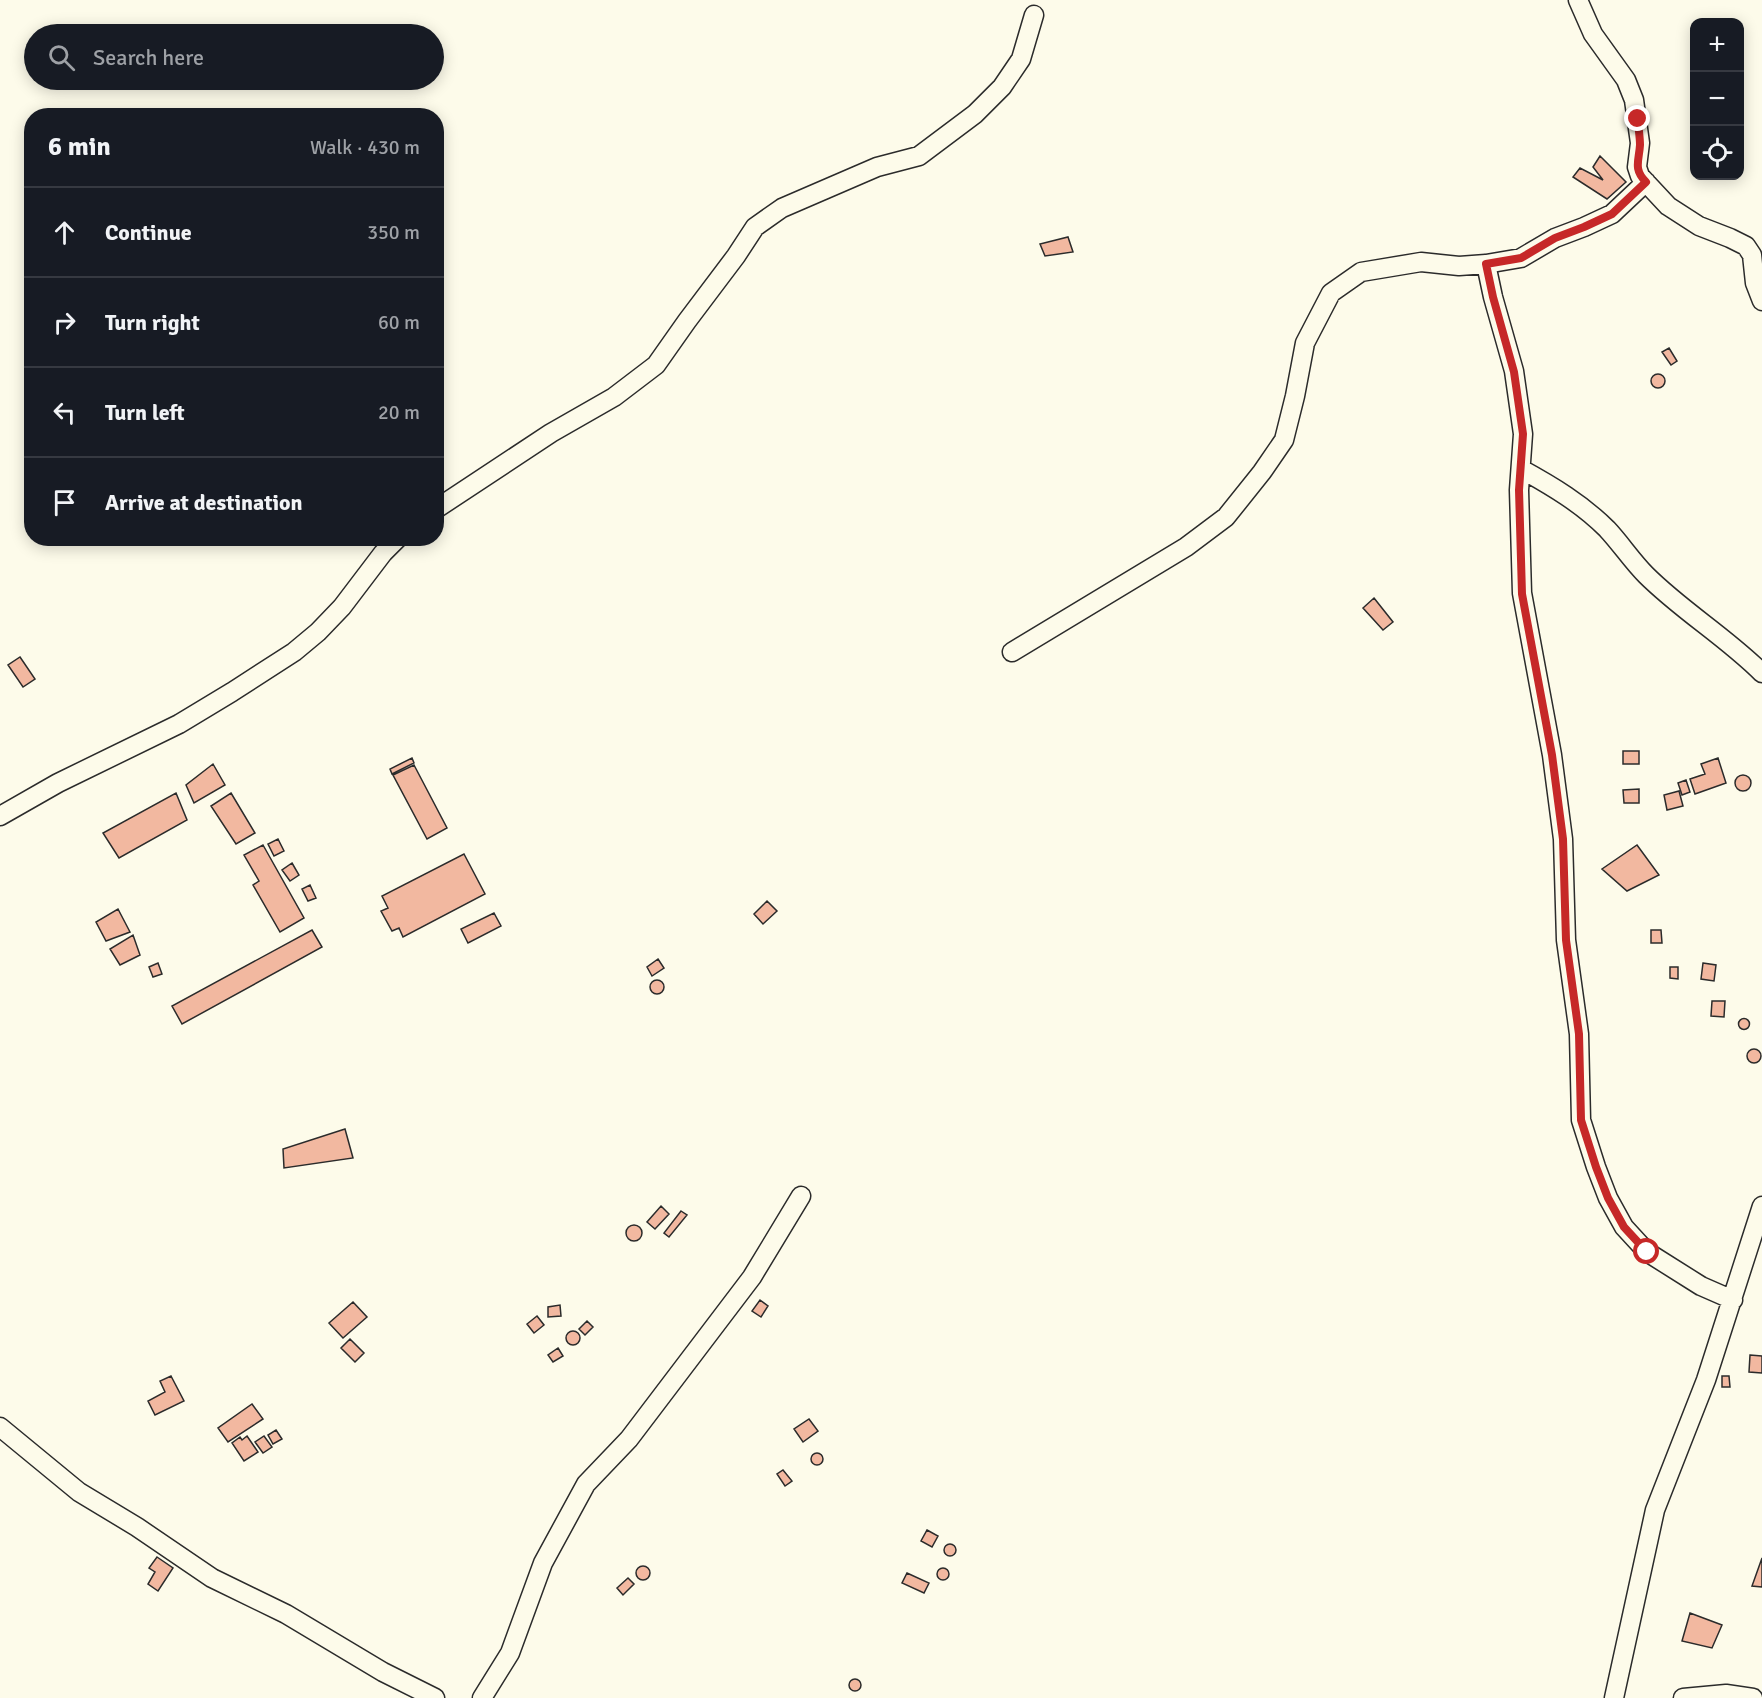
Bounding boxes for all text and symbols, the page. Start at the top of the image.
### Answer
map controls [1690,18,1744,180]
button: + [1690,18,1744,72]
search box [24,24,444,90]
icon: search [45,41,78,74]
text: Search here [93,44,204,71]
button: − [1690,72,1744,126]
route end [1624,105,1650,131]
button: locate [1690,126,1744,180]
text: 6 min [48,131,111,163]
text: Walk · 430 m [310,135,420,160]
icon: ahead [48,216,81,249]
text: Continue [105,219,192,246]
text: 350 m [367,220,420,245]
icon: right [48,306,81,339]
text: Turn right [105,309,200,336]
text: 60 m [378,310,420,335]
icon: left [48,396,81,429]
text: Turn left [105,399,185,426]
text: 20 m [378,400,420,425]
icon: arrive [48,486,81,519]
text: Arrive at destination [105,489,302,516]
route start [1633,1238,1659,1264]

